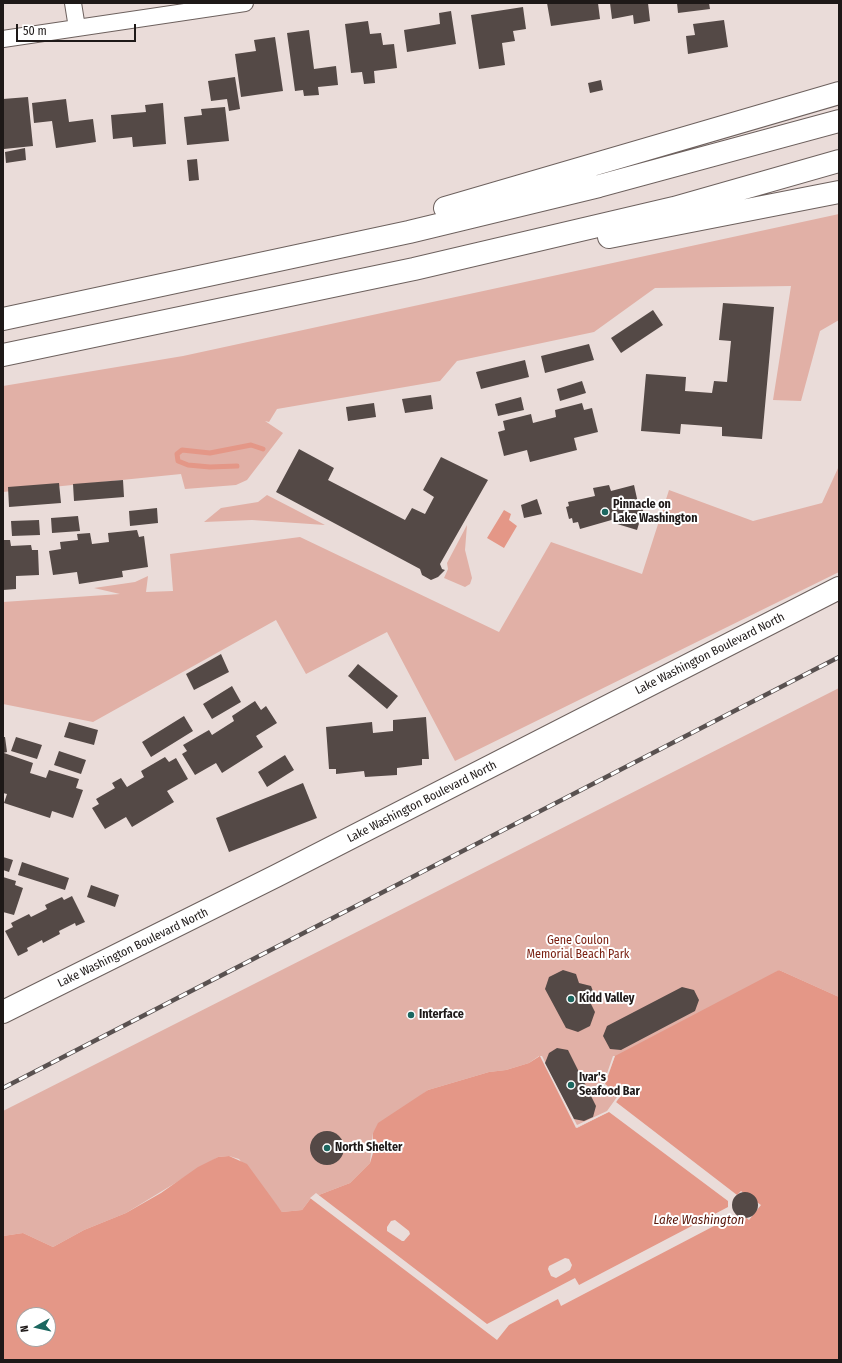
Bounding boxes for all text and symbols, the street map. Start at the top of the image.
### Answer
scale bar [18,16,138,42]
text: 50 m [23,24,47,38]
place label: Pinnacle on Lake Washington [613,498,697,526]
marker: Pinnacle on Lake Washington [600,507,610,517]
street label: Lake Washington Boulevard North [633,610,787,698]
street label: Lake Washington Boulevard North [345,758,499,846]
street label: Lake Washington Boulevard North [55,905,211,991]
park label: Gene Coulon Memorial Beach Park [527,934,629,962]
place label: Kidd Valley [579,992,635,1006]
marker: Kidd Valley [566,994,576,1004]
place label: Interface [419,1008,464,1022]
marker: Interface [406,1010,416,1020]
place label: Ivar's Seafood Bar [579,1071,640,1099]
marker: Ivar's Seafood Bar [566,1080,576,1090]
place label: North Shelter [335,1141,402,1155]
marker: North Shelter [322,1143,332,1153]
water label: Lake Washington [654,1212,744,1228]
north arrow [16,1307,56,1347]
text: N [18,1324,32,1333]

